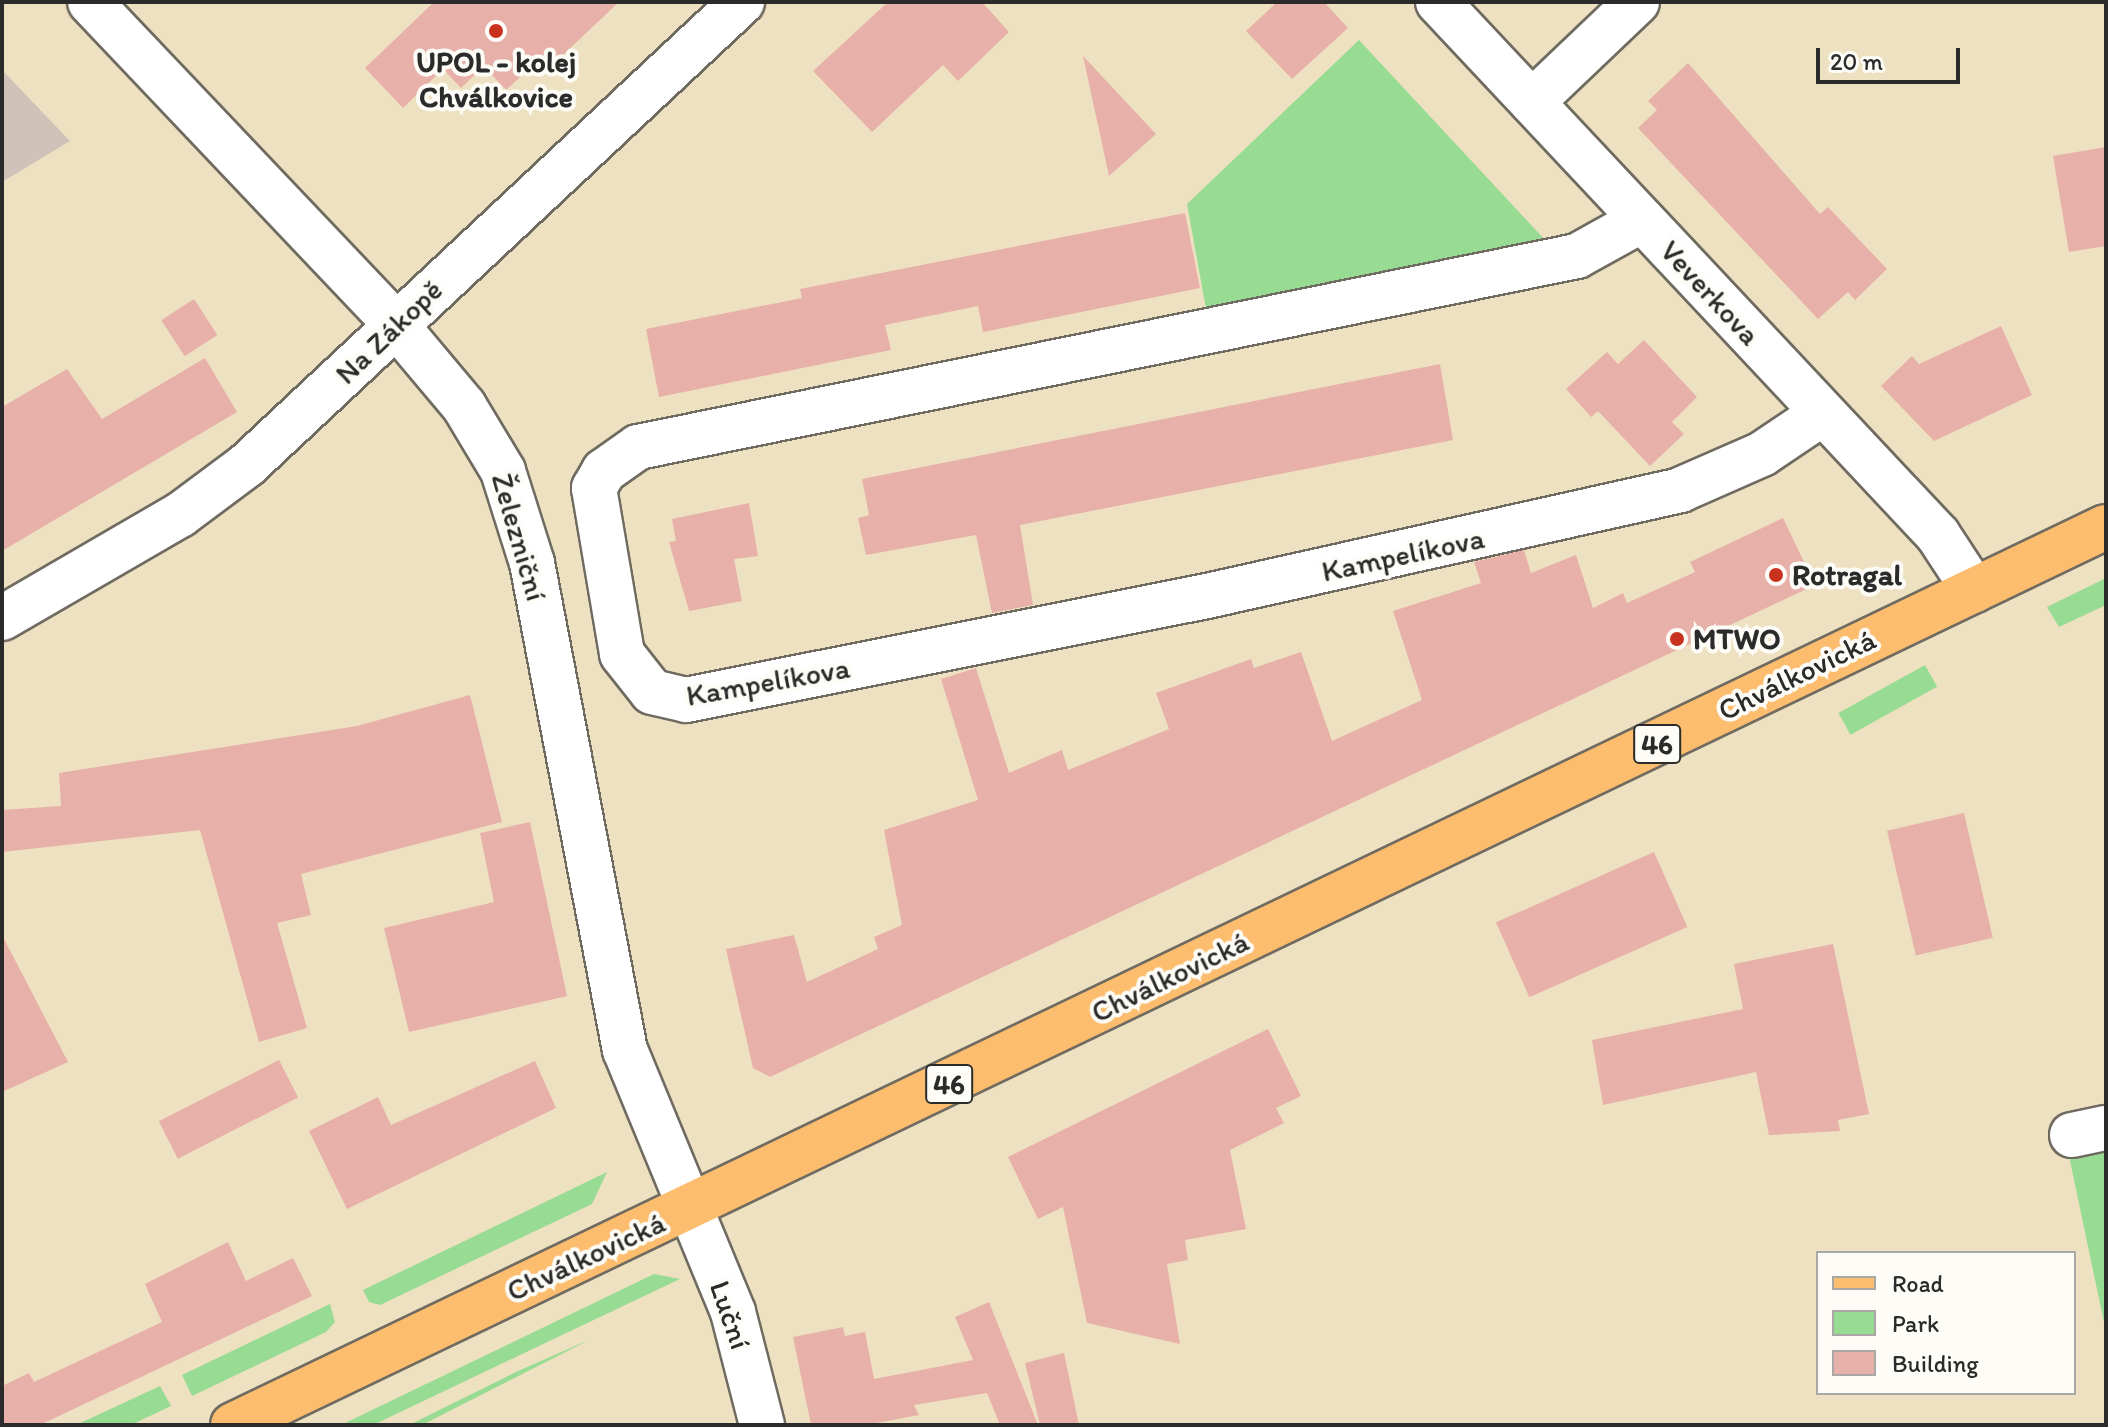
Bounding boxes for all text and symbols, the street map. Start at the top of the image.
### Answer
marker: UPOL - kolej Chválkovice [487,22,505,40]
scale bar [1820,32,1964,82]
place label: UPOL - kolej Chválkovice [416,44,576,114]
text: 20 m [1830,47,1883,76]
street label: Veverkova [1652,233,1768,353]
street label: Na Zákopě [328,272,450,392]
street label: Železniční [484,469,554,605]
street label: Kampelíkova [1318,520,1488,590]
place label: Rotragal [1792,557,1902,593]
marker: Rotragal [1767,566,1785,584]
place label: MTWO [1693,621,1781,657]
street label: Chválkovická [1712,621,1882,729]
marker: MTWO [1668,630,1686,648]
street label: Kampelíkova [683,650,853,714]
road number: 46 [1633,720,1681,768]
street label: Chválkovická [1085,923,1255,1031]
road number: 46 [925,1060,973,1108]
street label: Chválkovická [501,1205,671,1309]
legend [1816,1251,2076,1395]
text: Road [1892,1269,1944,1298]
street label: Luční [702,1276,758,1354]
text: Park [1892,1309,1939,1338]
text: Building [1892,1349,1979,1378]

